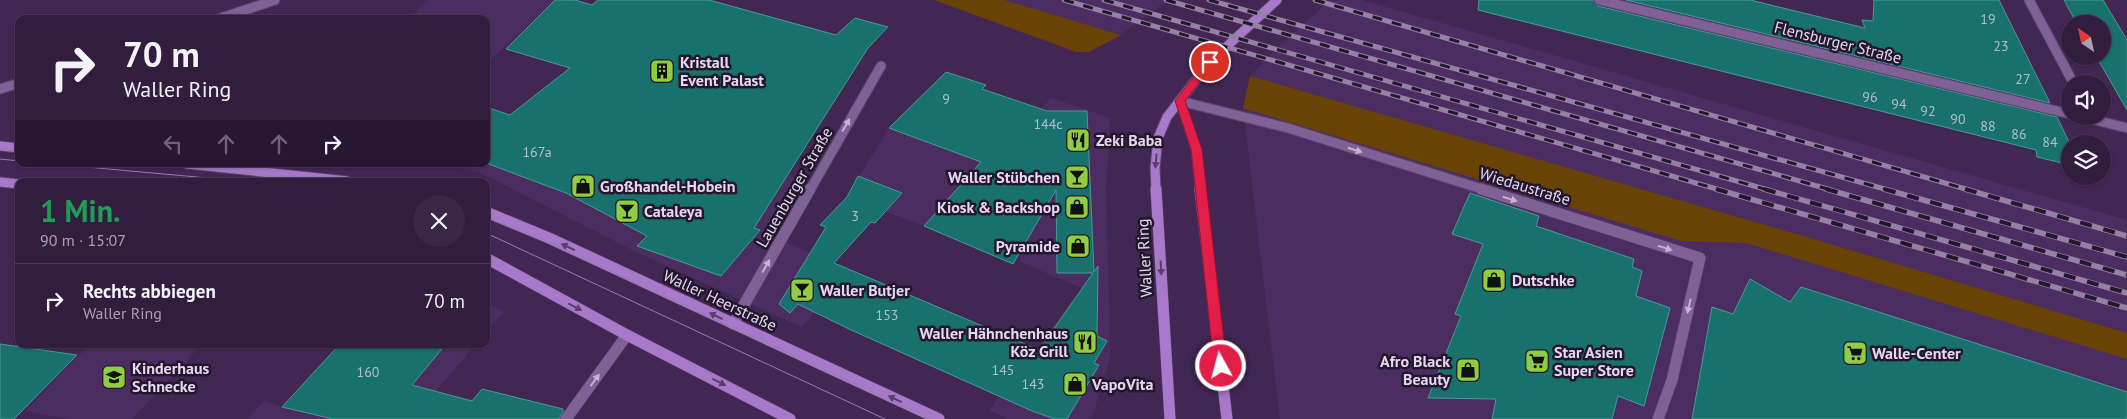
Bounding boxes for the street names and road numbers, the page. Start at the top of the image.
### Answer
street label: Flensburger Straße [1772,17,1904,67]
street label: Lauenburger Straße [751,123,837,251]
street label: Wiedaustraße [1477,163,1573,209]
street label: Waller Ring [1132,218,1156,298]
street label: Waller Heerstraße [660,265,780,335]

